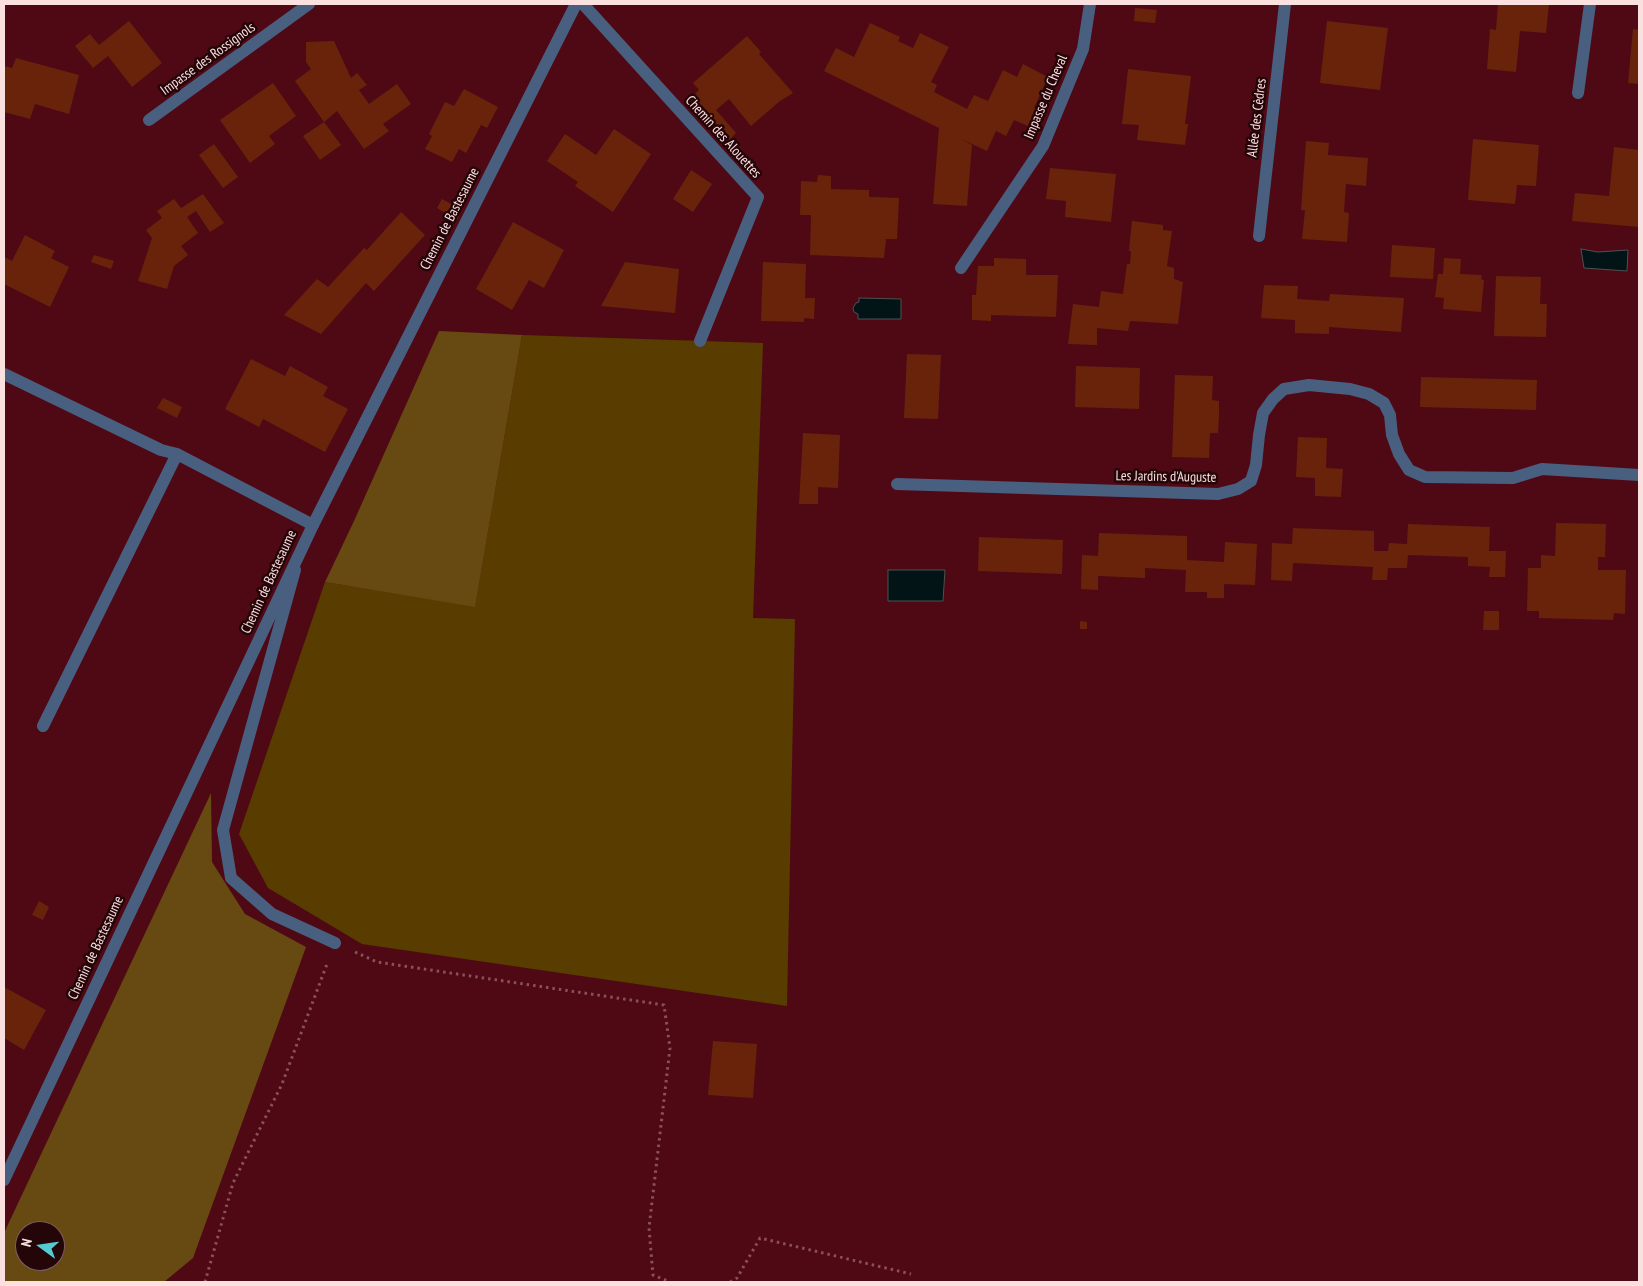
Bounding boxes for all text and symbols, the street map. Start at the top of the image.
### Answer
street label: Impasse des Rossignols [157,19,259,99]
street label: Impasse du Cheval [1021,52,1071,142]
street label: Allée des Cèdres [1244,78,1270,158]
street label: Chemin des Alouettes [682,92,764,182]
street label: Chemin de Bastesaume [417,165,483,273]
street label: Les Jardins d'Auguste [1116,468,1216,486]
street label: Chemin de Bastesaume [238,528,300,636]
street label: Chemin de Bastesaume [65,894,127,1002]
north arrow [15,1221,65,1271]
text: N [17,1237,36,1248]

